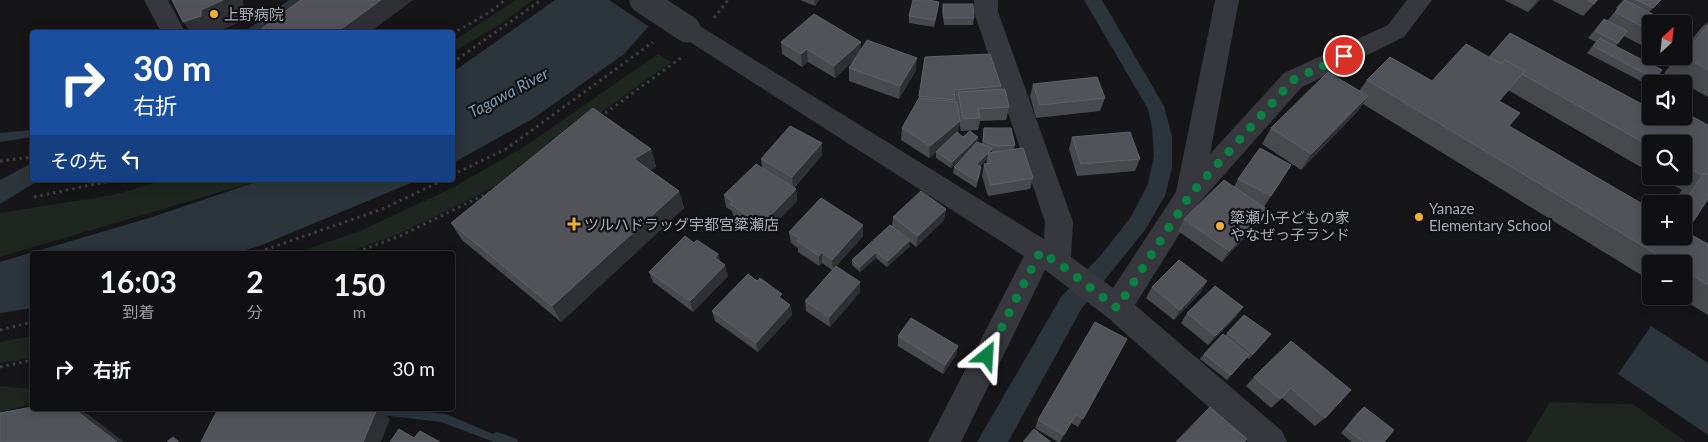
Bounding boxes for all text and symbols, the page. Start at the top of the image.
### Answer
place label: 上野病院 [224,5,284,23]
marker: 上野病院 [208,8,220,20]
north arrow [1642,15,1692,65]
map controls [1642,15,1692,305]
pin [1323,35,1365,77]
icon: arrive [1330,42,1358,70]
text: 30 m [133,46,211,88]
icon: right [50,50,115,115]
water label: Tagawa River [465,63,552,121]
button: sound [1642,75,1692,125]
text: 右折 [133,92,177,119]
button: search [1642,135,1692,185]
icon: left [117,145,145,173]
text: その先 [50,149,107,172]
button: + [1642,195,1692,245]
place label: Yanaze Elementary School [1429,199,1551,234]
place label: 簗瀬小子どもの家 やなぜっ子ランド [1230,208,1350,243]
marker: Yanaze Elementary School [1413,211,1425,223]
place label: ツルハドラッグ宇都宮簗瀬店 [584,215,779,233]
marker: ツルハドラッグ宇都宮簗瀬店 [568,218,580,230]
marker: 簗瀬小子どもの家 やなぜっ子ランド [1214,220,1226,232]
button: − [1642,255,1692,305]
text: 16:03 [100,263,177,299]
text: 2 [246,263,264,299]
text: 150 [333,266,385,302]
text: 到着 [122,302,154,321]
text: 分 [247,302,263,321]
text: m [353,302,366,321]
position arrow [960,329,1012,381]
icon: right [50,355,78,383]
text: 30 m [392,357,435,380]
text: 右折 [93,358,131,381]

